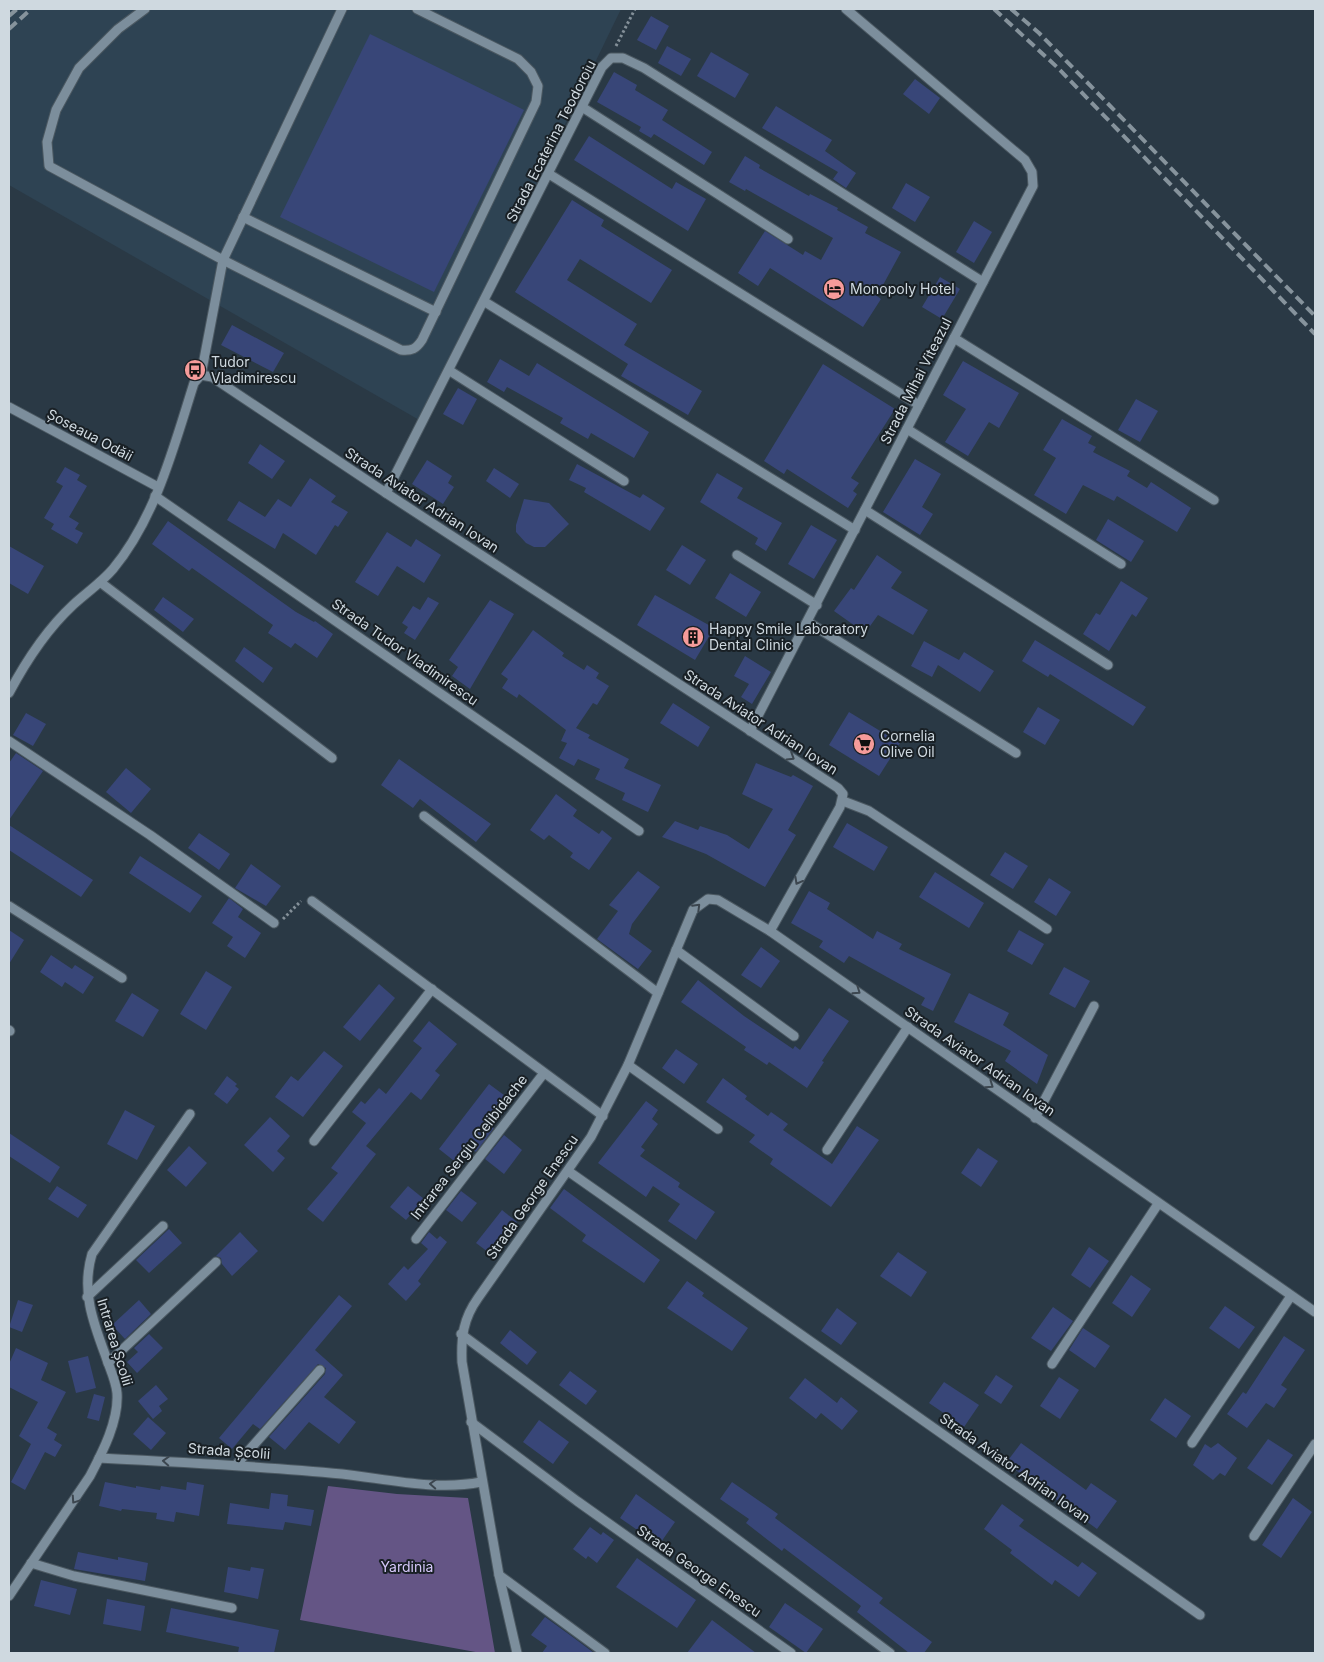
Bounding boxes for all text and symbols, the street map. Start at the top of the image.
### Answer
street label: Strada Ecaterina Teodoroiu [502,57,599,225]
hotel icon: Monopoly Hotel [822,277,846,301]
place label: Monopoly Hotel [850,280,955,297]
street label: Strada Mihai Viteazul [876,315,955,447]
place label: Tudor Vladimirescu [211,353,296,386]
bus stop icon: Tudor Vladimirescu [183,358,207,382]
street label: Șoseaua Odăii [44,405,136,465]
street label: Strada Aviator Adrian Iovan [342,443,502,556]
street label: Strada Tudor Vladimirescu [329,594,482,709]
place label: Happy Smile Laboratory Dental Clinic [709,620,868,653]
building icon: Happy Smile Laboratory Dental Clinic [681,625,705,649]
street label: Strada Aviator Adrian Iovan [681,665,841,778]
place label: Cornelia Olive Oil [880,727,935,760]
supermarket icon: Cornelia Olive Oil [852,732,876,756]
one-way arrow [786,751,795,761]
one-way arrow [795,876,805,885]
one-way arrow [691,904,700,913]
one-way arrow [851,985,861,994]
street label: Strada Aviator Adrian Iovan [902,1002,1059,1119]
street label: Intrarea Sergiu Celibidache [407,1071,530,1223]
one-way arrow [984,1079,994,1088]
street label: Strada George Enescu [482,1131,581,1262]
street label: Intrarea Școlii [93,1296,137,1388]
street label: Strada Aviator Adrian Iovan [937,1409,1094,1526]
street label: Strada Școlii [187,1439,271,1463]
one-way arrow [162,1456,170,1467]
one-way arrow [429,1479,437,1490]
one-way arrow [72,1494,81,1503]
street label: Strada George Enescu [634,1521,765,1620]
park label: Yardinia [381,1558,433,1575]

